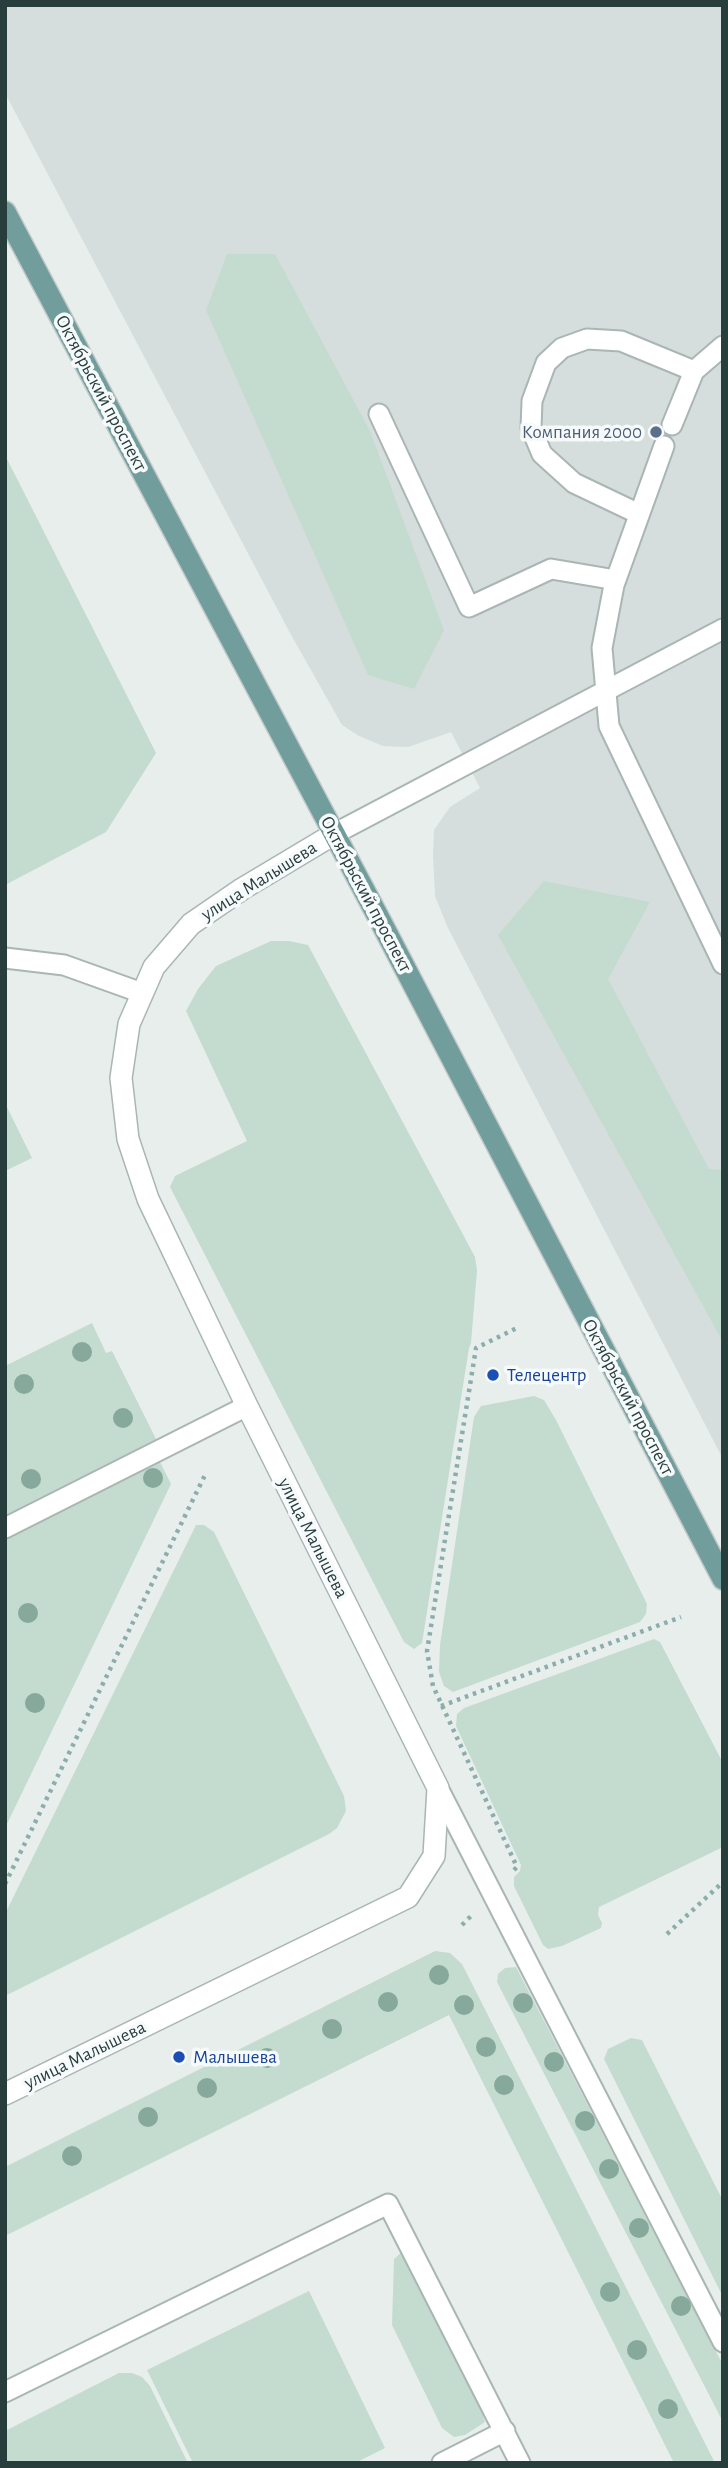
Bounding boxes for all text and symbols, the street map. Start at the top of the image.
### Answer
street label: Октябрьский проспект [50,311,152,475]
place label: Компания 2000 [522,421,642,443]
marker: Компания 2000 [648,424,664,440]
street label: Октябрьский проспект [315,812,417,976]
street label: улица Малышева [197,836,321,926]
street label: Октябрьский проспект [577,1315,679,1479]
place label: Телецентр [507,1364,586,1386]
marker: Телецентр [485,1367,501,1383]
street label: улица Малышева [273,1474,353,1602]
street label: улица Малышева [21,2016,149,2094]
place label: Малышева [193,2046,277,2068]
marker: Малышева [171,2049,187,2065]

